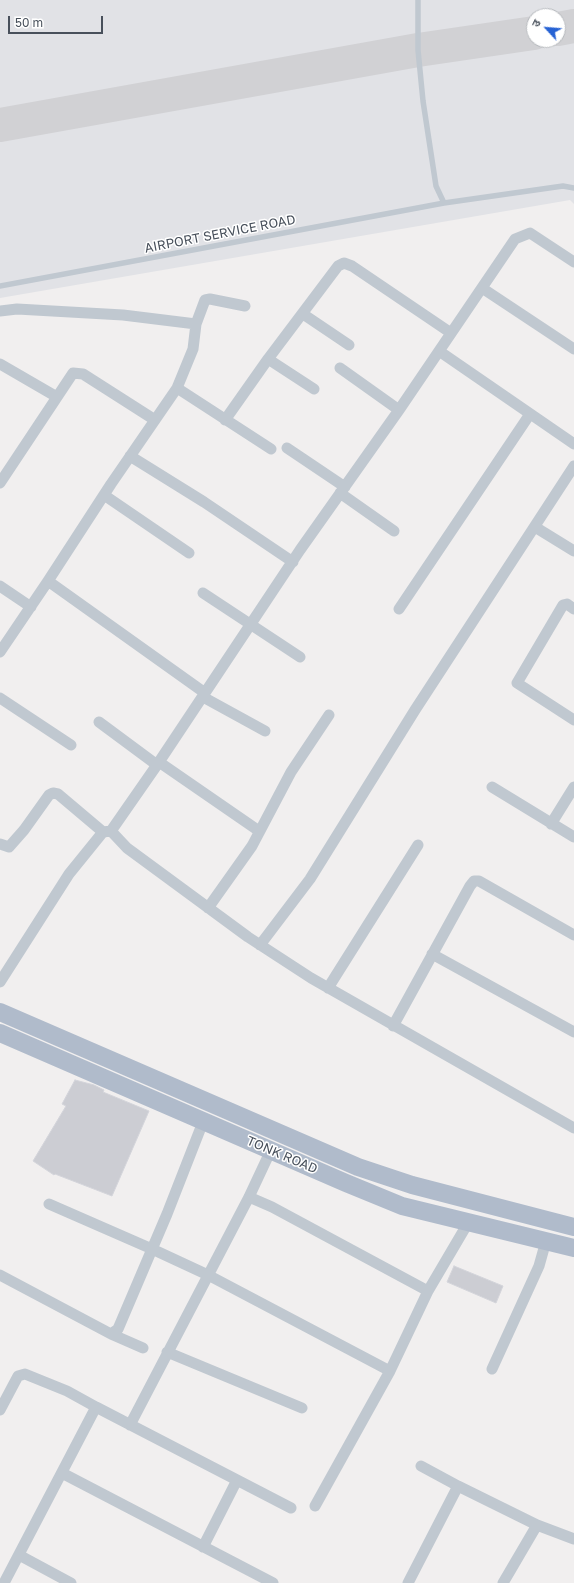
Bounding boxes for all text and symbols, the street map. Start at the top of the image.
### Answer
scale bar [10,8,105,34]
north arrow [526,8,566,48]
text: 50 m [15,15,43,30]
text: उ [528,17,543,29]
street label: AIRPORT SERVICE ROAD [143,212,297,256]
street label: TONK ROAD [244,1133,320,1177]

